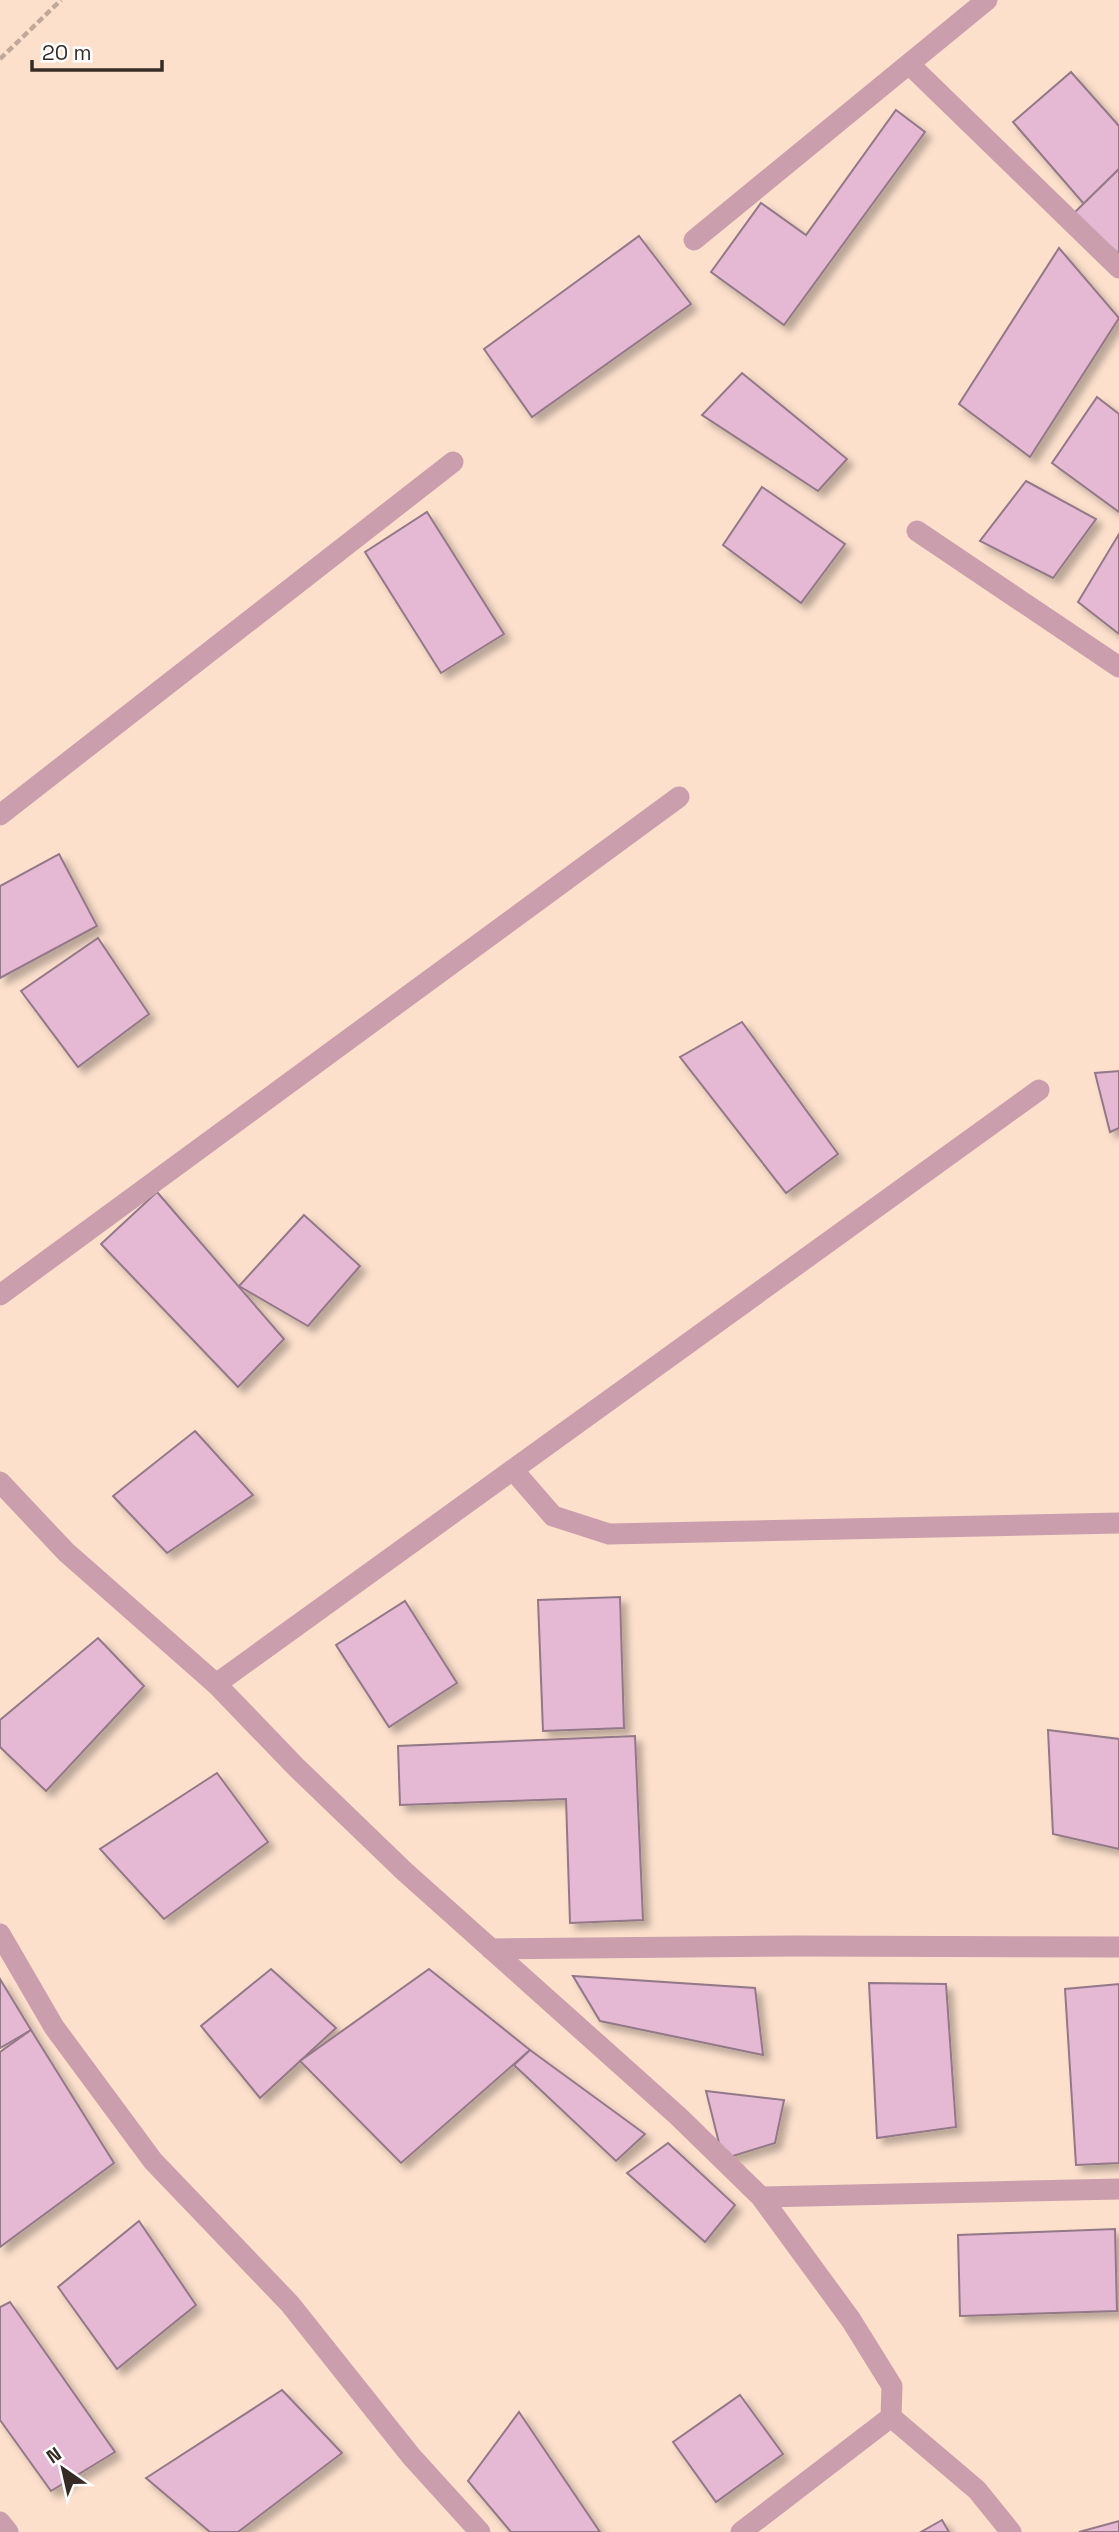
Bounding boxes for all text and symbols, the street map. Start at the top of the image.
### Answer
scale bar [32,28,161,72]
text: 20 m [42,39,92,66]
north arrow [28,2434,98,2504]
text: N [42,2441,66,2469]

